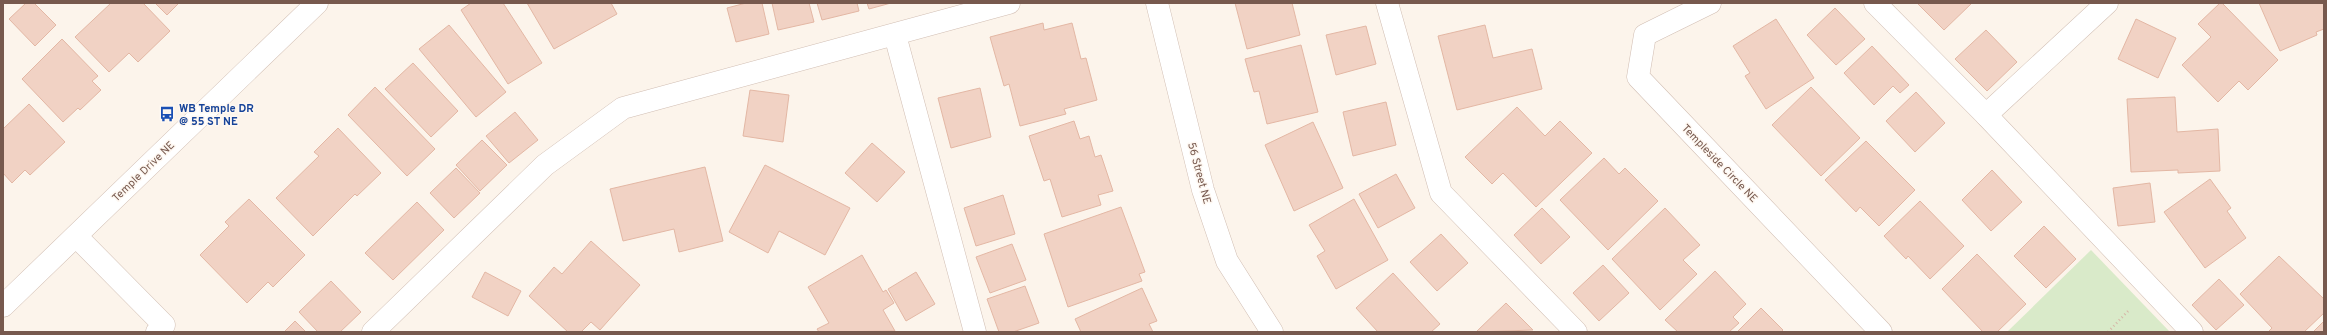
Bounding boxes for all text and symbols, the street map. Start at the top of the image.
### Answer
place label: WB Temple DR @ 55 ST NE [179,102,254,129]
bus stop icon: WB Temple DR @ 55 ST NE [158,105,176,123]
street label: Templeside Circle NE [1678,122,1760,206]
street label: Temple Drive NE [110,138,178,205]
street label: 56 Street NE [1184,141,1214,206]

